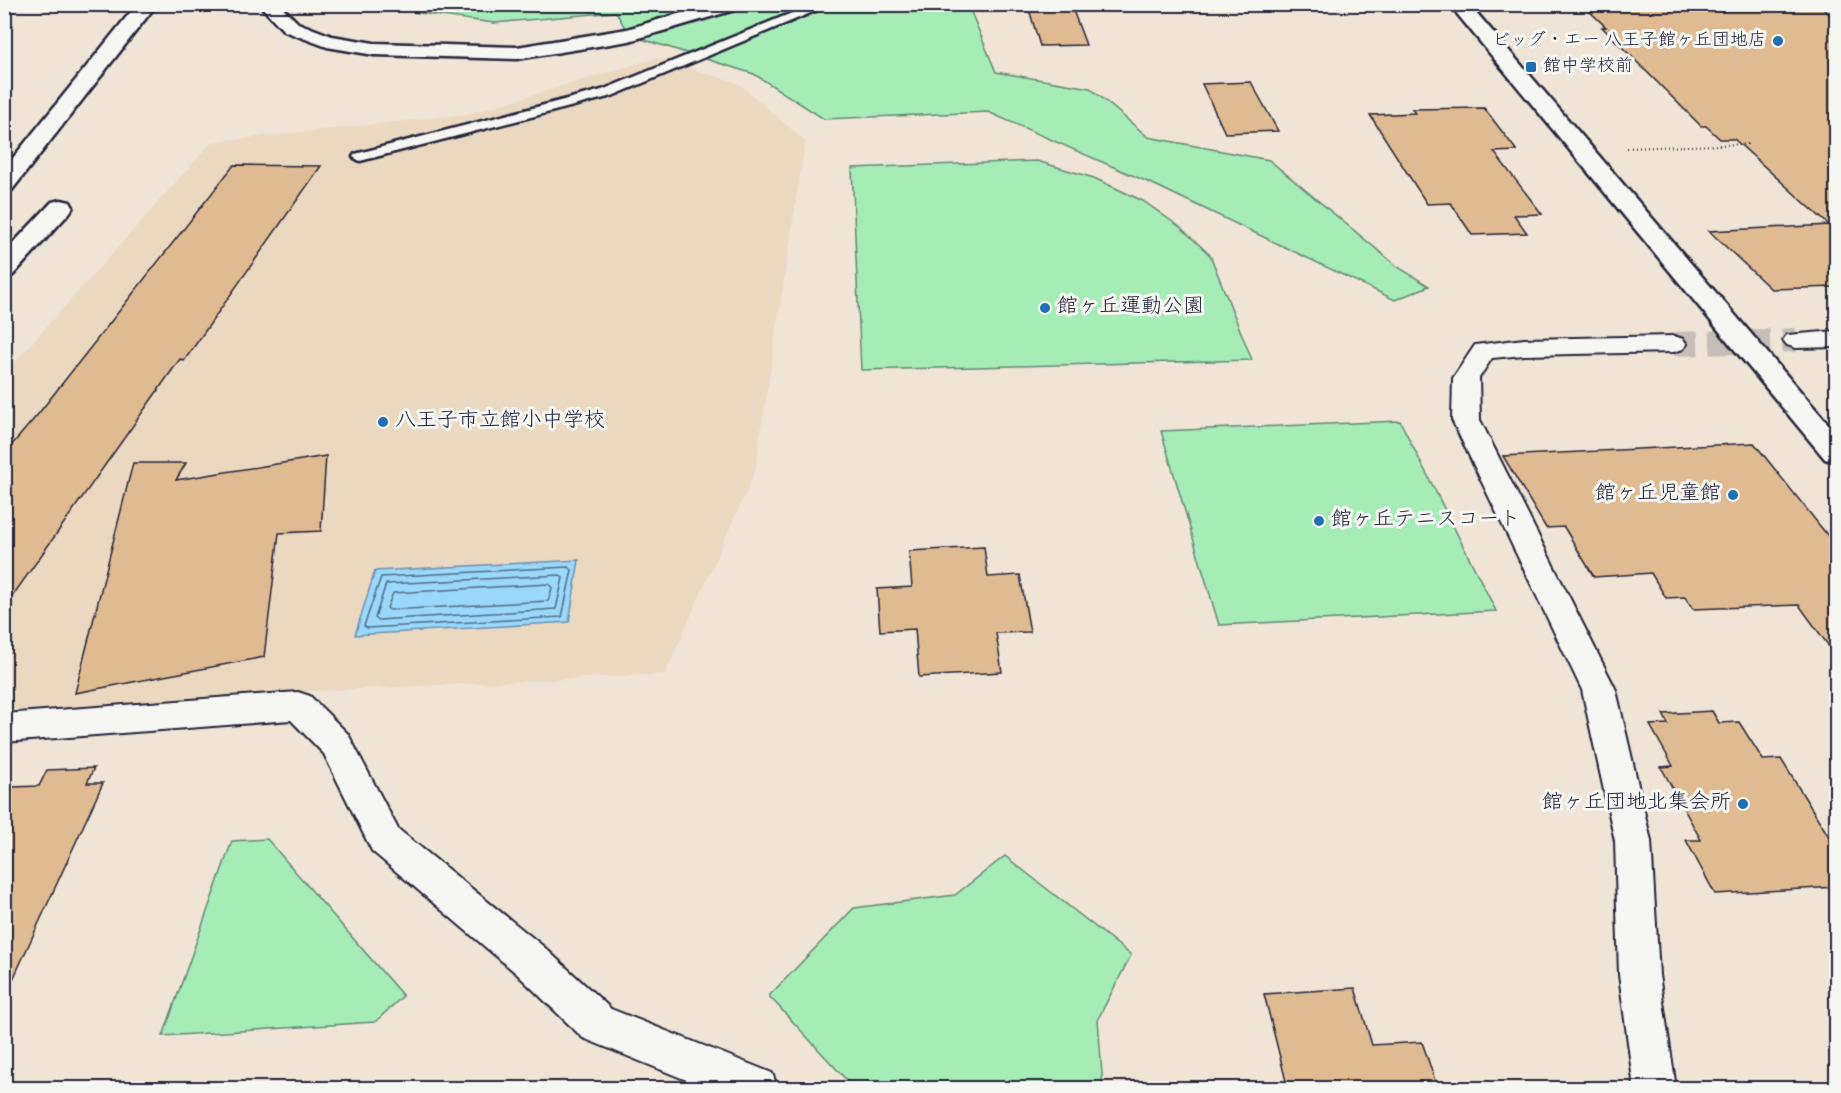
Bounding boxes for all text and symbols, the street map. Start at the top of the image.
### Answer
place label: ビッグ・エー 八王子館ヶ丘団地店 [1492,29,1766,54]
marker: ビッグ・エー 八王子館ヶ丘団地店 [1771,34,1785,48]
place label: 館中学校前 [1543,55,1633,80]
marker: 館中学校前 [1524,60,1538,74]
place label: 館ヶ丘運動公園 [1057,293,1204,323]
marker: 館ヶ丘運動公園 [1038,301,1052,315]
place label: 八王子市立館小中学校 [395,407,605,437]
marker: 八王子市立館小中学校 [376,415,390,429]
place label: 館ヶ丘児童館 [1595,480,1721,510]
marker: 館ヶ丘児童館 [1726,488,1740,502]
place label: 館ヶ丘テニスコート [1331,506,1520,536]
marker: 館ヶ丘テニスコート [1312,514,1326,528]
place label: 館ヶ丘団地北集会所 [1542,789,1731,819]
marker: 館ヶ丘団地北集会所 [1736,797,1750,811]

